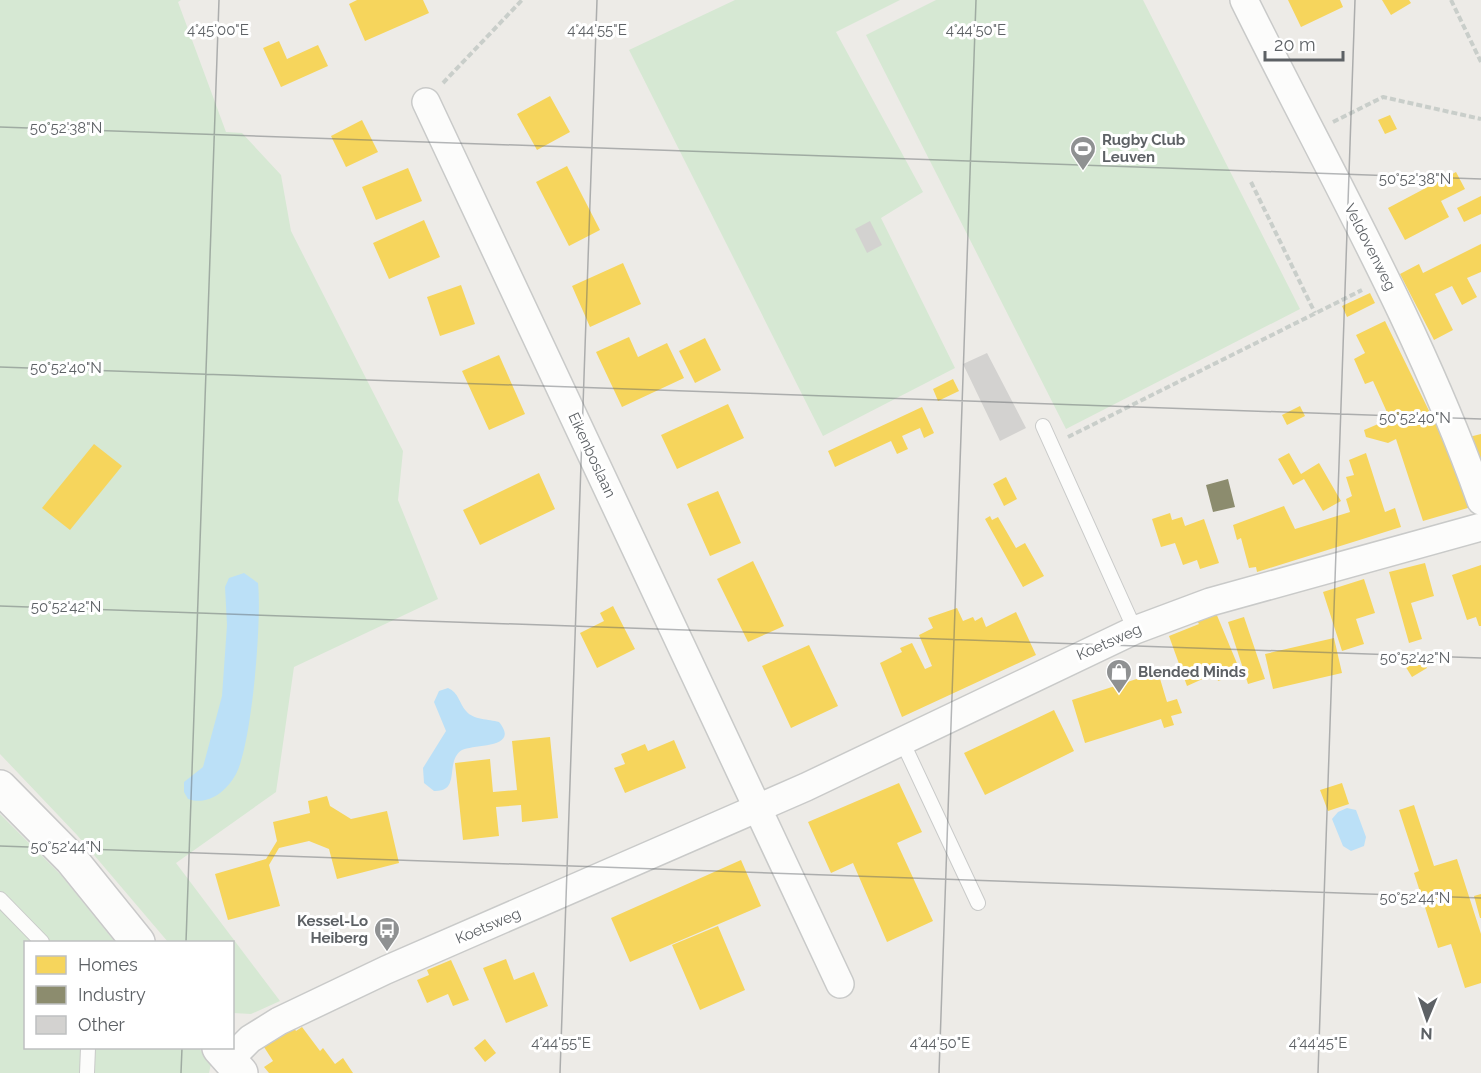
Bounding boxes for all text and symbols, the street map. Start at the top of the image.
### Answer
text: 4°45'00"E [187,21,249,39]
text: 4°44'55"E [567,21,627,39]
text: 4°44'50"E [946,21,1006,39]
scale bar [1265,24,1343,62]
text: 20 m [1274,34,1316,55]
text: 50°52'38"N [30,119,102,137]
place label: Rugby Club Leuven [1102,131,1186,166]
sports icon: Rugby Club Leuven [1068,134,1098,172]
text: 50°52'38"N [1379,170,1451,188]
street label: Veldovenweg [1340,201,1400,293]
text: 50°52'40"N [30,359,102,377]
street label: Eikenboslaan [564,409,620,501]
text: 50°52'40"N [1379,409,1451,427]
text: 50°52'42"N [31,598,101,616]
street label: Koetsweg [1074,620,1144,664]
text: 50°52'42"N [1380,649,1450,667]
shop icon: Blended Minds [1104,657,1134,695]
place label: Blended Minds [1138,663,1246,681]
text: 50°52'44"N [31,838,101,856]
text: 50°52'44"N [1380,889,1450,907]
street label: Koetsweg [453,904,523,948]
place label: Kessel-Lo Heiberg [297,912,368,947]
bus stop icon: Kessel-Lo Heiberg [372,915,402,953]
legend [24,941,234,1049]
text: Homes [78,954,138,975]
text: Industry [78,984,146,1005]
north arrow [1397,989,1457,1049]
text: Other [78,1014,126,1035]
text: N [1420,1024,1433,1043]
text: 4°44'55"E [531,1034,591,1052]
text: 4°44'50"E [910,1034,970,1052]
text: 4°44'45"E [1289,1034,1347,1052]

